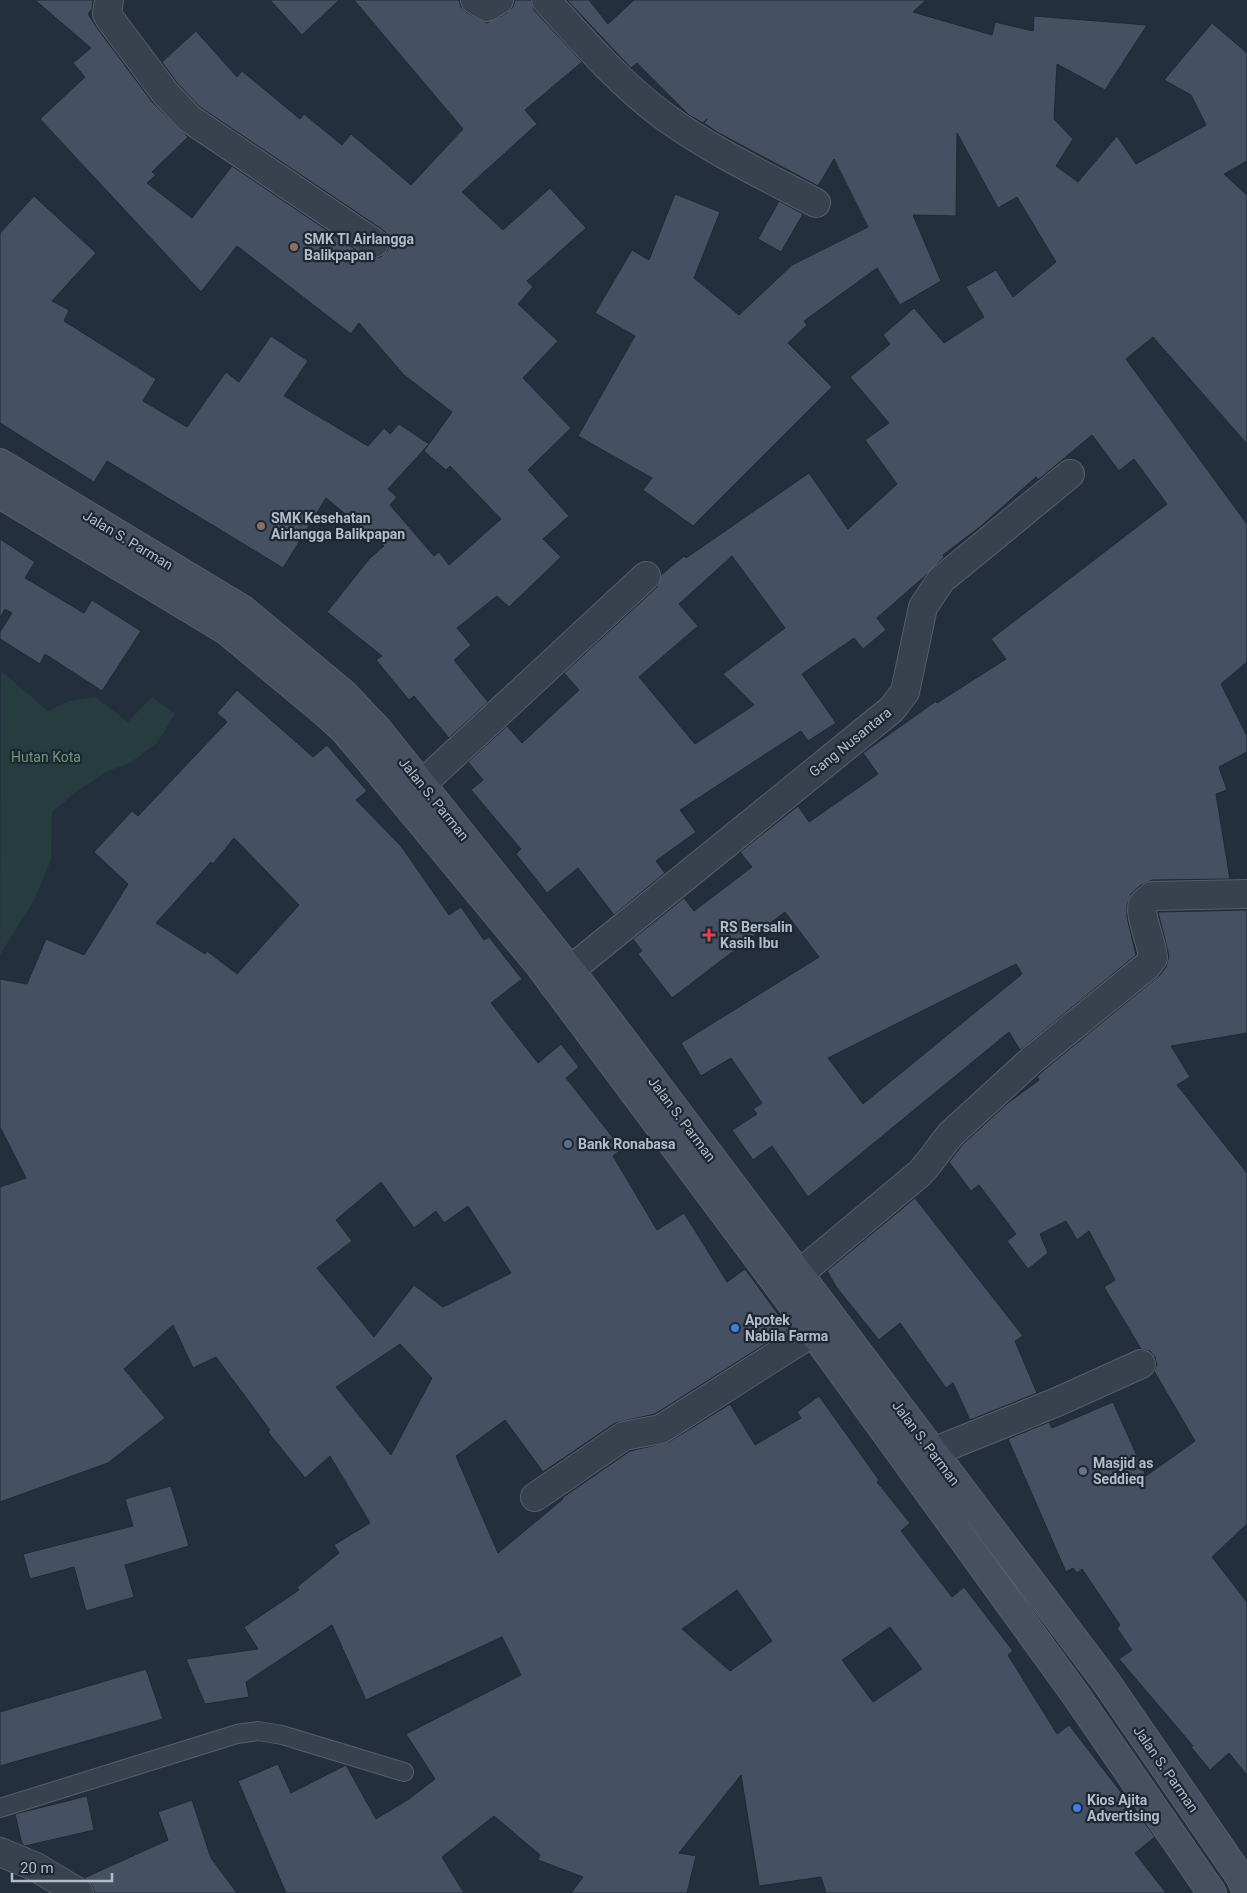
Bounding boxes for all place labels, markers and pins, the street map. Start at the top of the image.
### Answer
place label: SMK TI Airlangga Balikpapan [304,231,414,263]
marker: SMK TI Airlangga Balikpapan [288,241,300,253]
place label: SMK Kesehatan Airlangga Balikpapan [271,510,405,542]
marker: SMK Kesehatan Airlangga Balikpapan [255,520,267,532]
place label: RS Bersalin Kasih Ibu [720,919,793,951]
marker: RS Bersalin Kasih Ibu [702,928,716,942]
place label: Bank Ronabasa [578,1136,676,1152]
marker: Bank Ronabasa [562,1138,574,1150]
place label: Apotek Nabila Farma [745,1312,829,1344]
marker: Apotek Nabila Farma [729,1322,741,1334]
place label: Masjid as Seddieq [1093,1455,1153,1487]
marker: Masjid as Seddieq [1077,1465,1089,1477]
place label: Kios Ajita Advertising [1087,1792,1160,1824]
marker: Kios Ajita Advertising [1071,1802,1083,1814]

